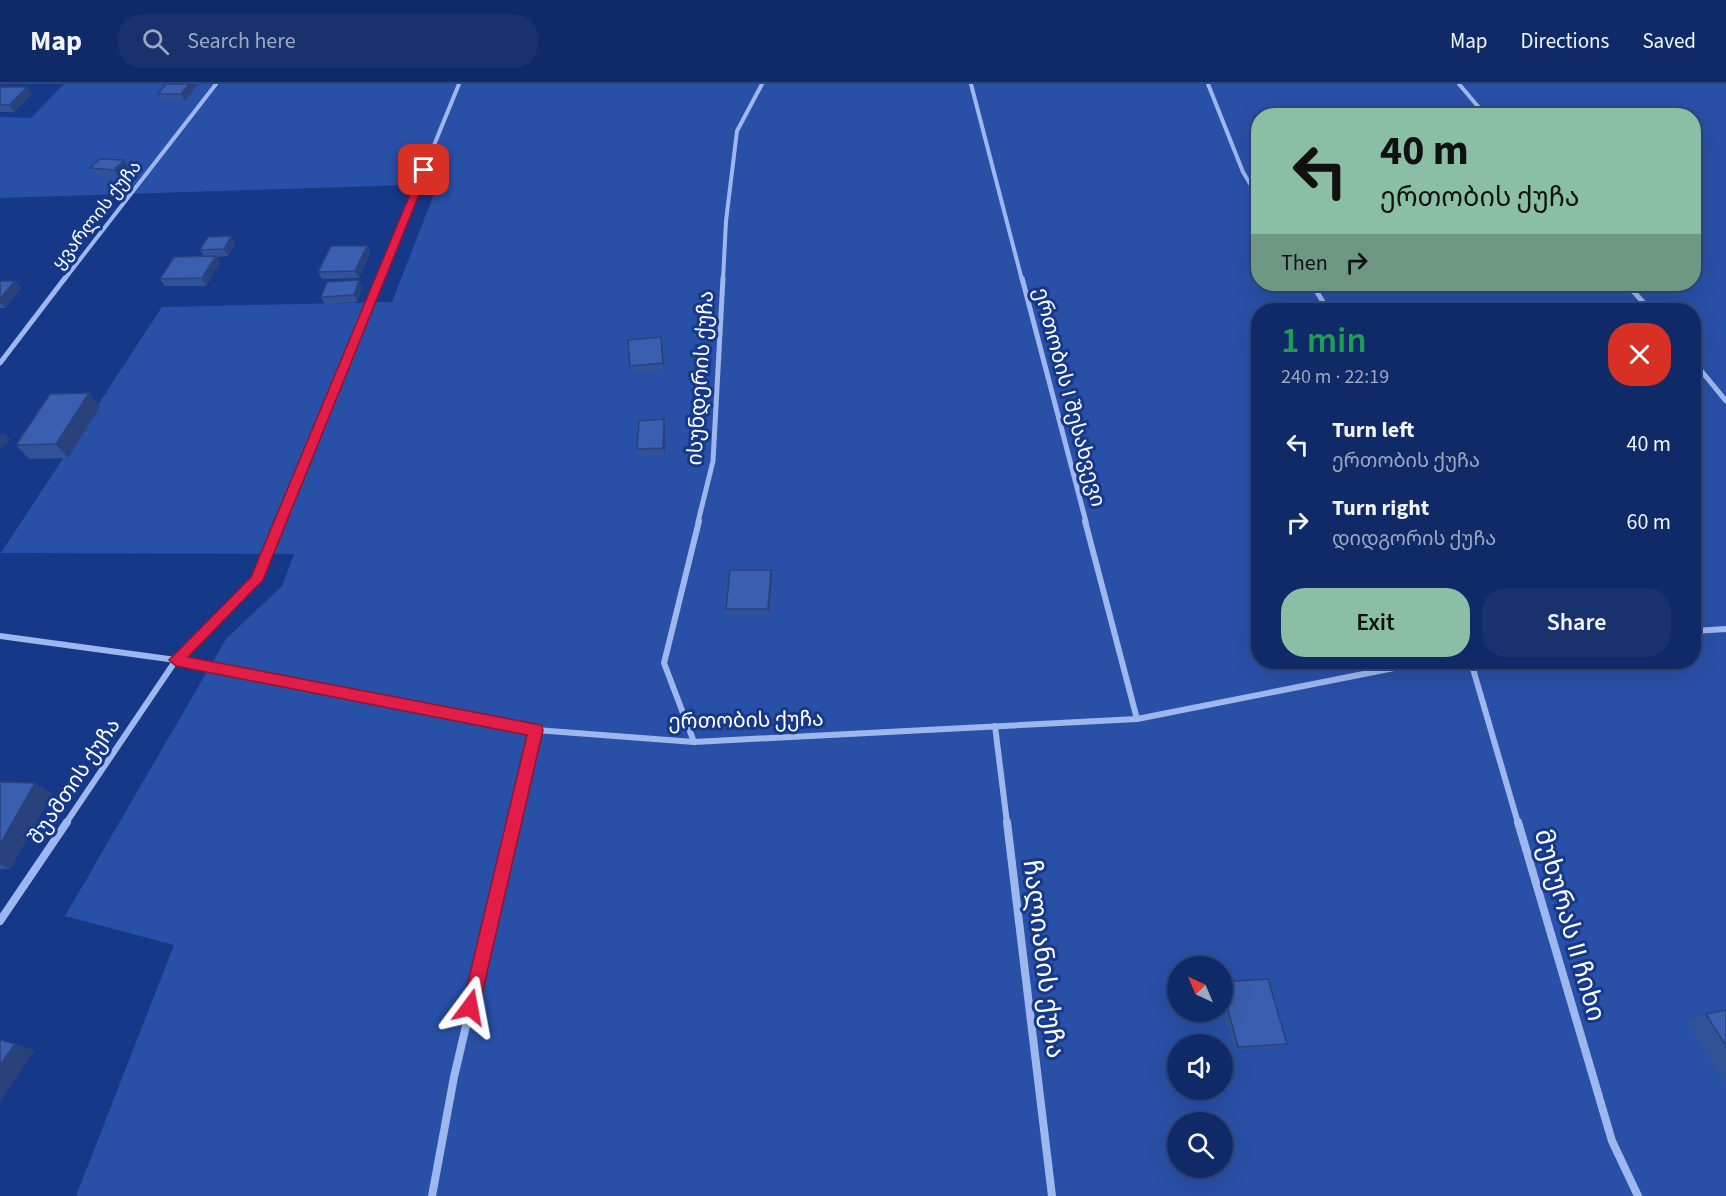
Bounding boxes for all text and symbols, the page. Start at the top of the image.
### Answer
search box [118,14,538,68]
text: Map [30,21,82,61]
icon: search [139,25,172,58]
text: Search here [187,25,296,57]
text: Map [1450,26,1488,56]
text: Directions [1521,26,1609,56]
text: Saved [1642,26,1696,56]
text: 40 m [1380,121,1469,181]
icon: left [1281,132,1359,210]
pin [398,144,449,195]
icon: arrive [407,153,440,186]
street label: ყვარლის ქუჩა [47,155,147,275]
text: ერთობის ქუჩა [1380,178,1580,217]
icon: right [1340,246,1373,279]
text: Then [1281,247,1328,279]
street label: ერთობის I შესახვევი [1026,284,1114,510]
street label: ისუნდერის ქუჩა [679,290,721,466]
text: 1 min [1281,315,1367,366]
button: close [1608,323,1671,386]
text: 240 m · 22:19 [1281,363,1389,391]
text: Turn left [1332,414,1414,446]
icon: left [1281,428,1314,461]
text: 40 m [1626,428,1671,460]
text: ერთობის ქუჩა [1332,447,1480,475]
text: Turn right [1332,492,1429,524]
icon: right [1281,506,1314,539]
text: 60 m [1626,506,1671,538]
text: დიდგორის ქუჩა [1332,525,1496,553]
button: Exit [1281,588,1470,657]
button: Share [1482,588,1671,657]
street label: ერთობის ქუჩა [668,704,824,736]
street label: შუამთის ქუჩა [21,712,127,850]
street label: მუხურას II ჩიხი [1525,825,1615,1025]
street label: ჩალიანის ქუჩა [1013,858,1075,1060]
north arrow [1167,956,1233,1022]
map controls [1167,956,1233,1178]
position arrow [438,975,502,1039]
button: sound [1167,1034,1233,1100]
button: search [1167,1112,1233,1178]

